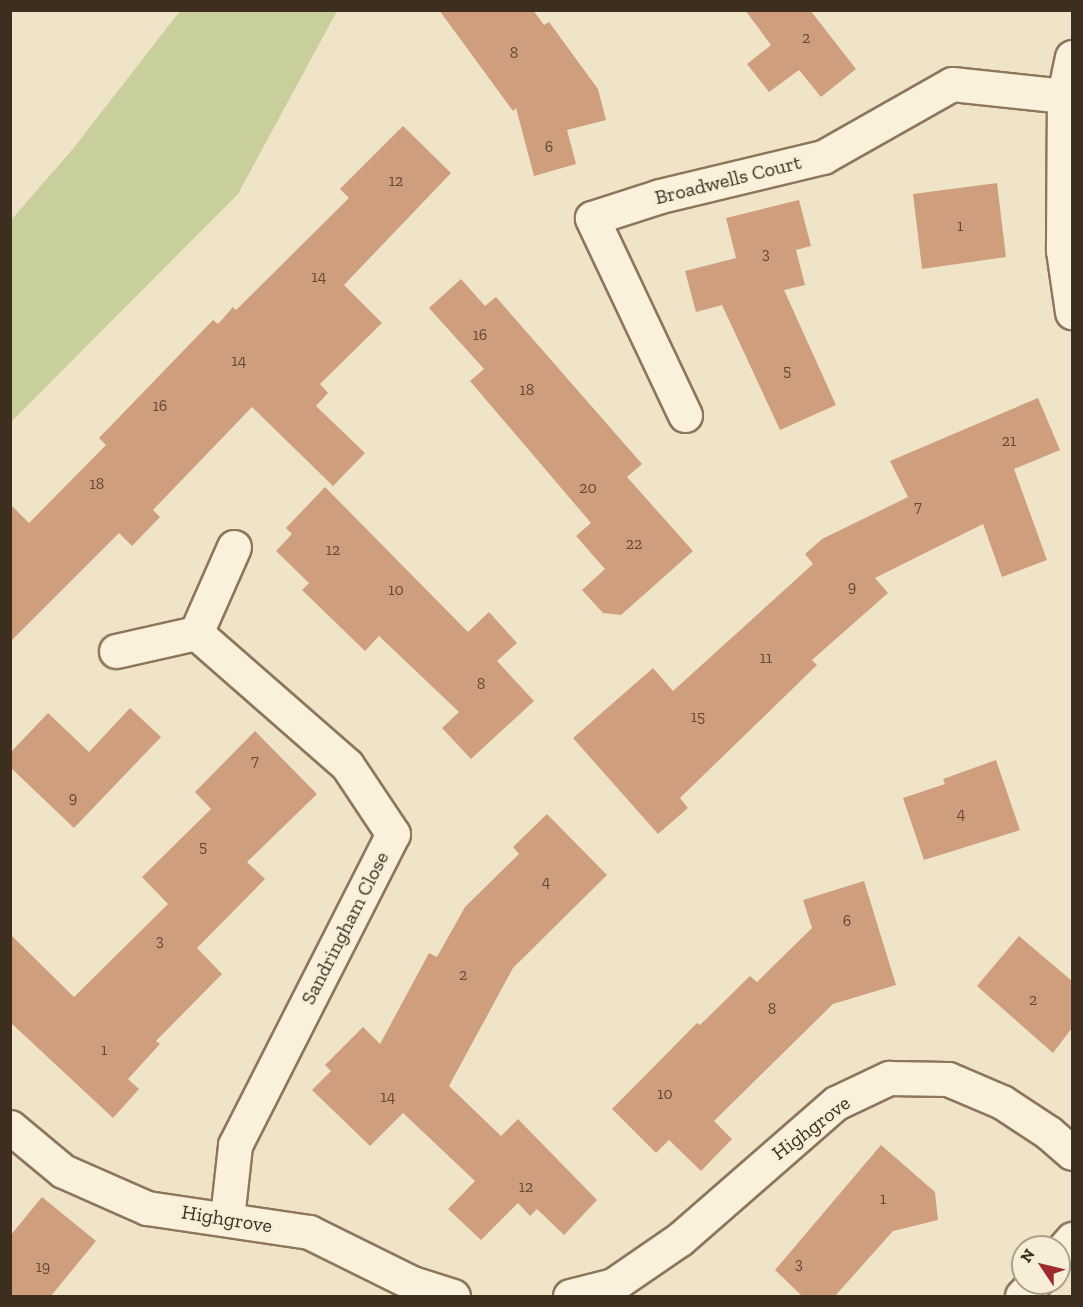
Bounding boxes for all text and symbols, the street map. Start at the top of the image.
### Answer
house number: 2 [802,28,810,48]
house number: 8 [510,43,518,63]
house number: 6 [545,137,553,157]
street label: Broadwells Court [652,150,804,210]
house number: 12 [389,171,403,191]
house number: 1 [957,216,963,236]
house number: 3 [762,244,770,264]
house number: 14 [312,267,326,287]
house number: 16 [473,325,487,345]
house number: 14 [232,351,246,371]
house number: 5 [783,361,791,381]
house number: 18 [520,380,534,400]
house number: 16 [153,396,167,416]
house number: 21 [1002,431,1016,451]
house number: 18 [90,474,104,494]
house number: 20 [579,478,597,498]
house number: 7 [914,497,922,517]
house number: 22 [626,534,642,554]
house number: 12 [326,540,340,560]
house number: 9 [848,577,856,597]
house number: 10 [388,580,404,600]
house number: 11 [760,648,772,668]
house number: 8 [477,674,485,694]
house number: 15 [691,707,705,727]
house number: 7 [251,751,259,771]
house number: 9 [69,788,77,808]
house number: 4 [957,804,965,824]
house number: 5 [199,837,207,857]
street label: Sandringham Close [296,847,394,1009]
house number: 4 [542,872,550,892]
house number: 6 [843,911,851,931]
house number: 3 [156,931,164,951]
house number: 2 [459,965,467,985]
house number: 2 [1029,990,1037,1010]
house number: 8 [768,999,776,1019]
house number: 1 [101,1040,107,1060]
house number: 10 [657,1084,673,1104]
house number: 14 [381,1087,395,1107]
street label: Highgrove [767,1091,855,1165]
house number: 12 [519,1177,533,1197]
house number: 1 [880,1189,886,1209]
street label: Highgrove [180,1200,274,1238]
north arrow [1011,1235,1071,1295]
text: N [1016,1245,1039,1266]
house number: 3 [795,1254,803,1274]
house number: 19 [36,1257,50,1277]

